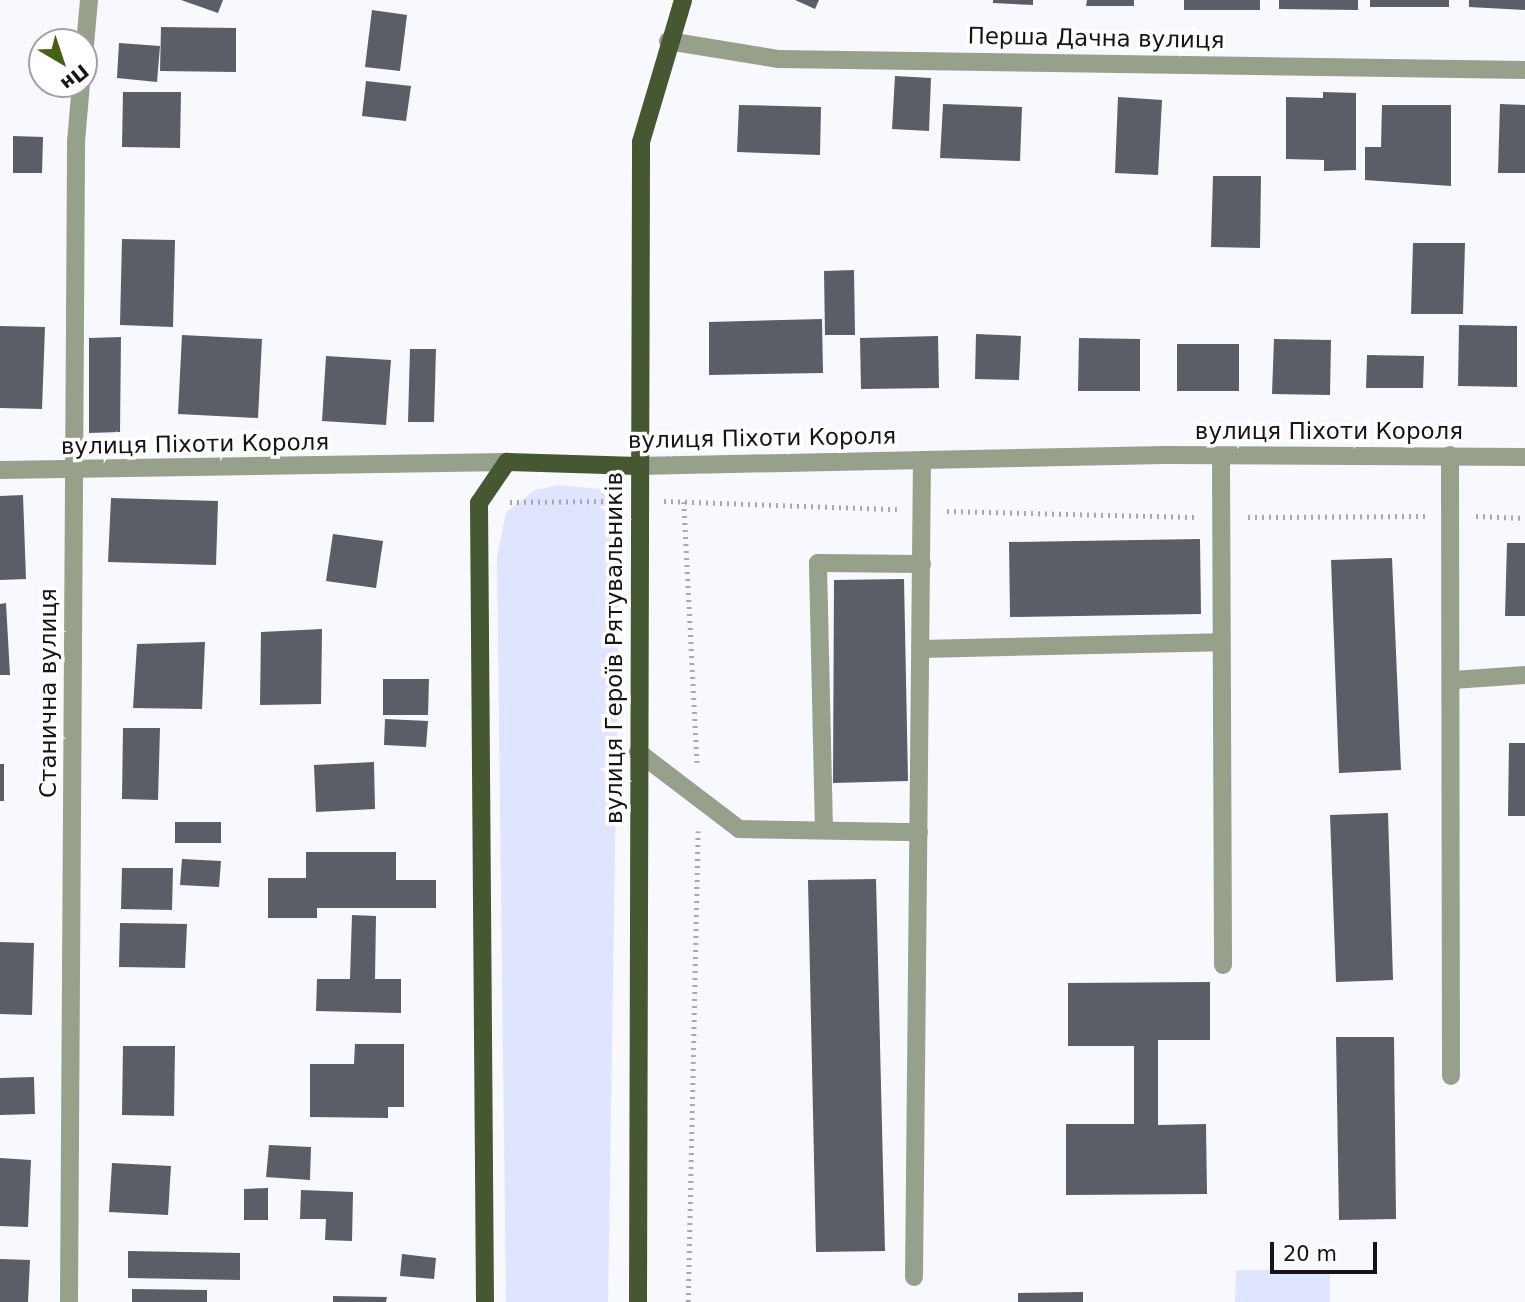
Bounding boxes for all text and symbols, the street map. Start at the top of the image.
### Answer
street label: Перша Дачна вулиця [967,22,1225,54]
north arrow [28,28,98,98]
text: Пн [57,60,93,95]
street label: вулиця Піхоти Короля [1195,417,1463,445]
street label: вулиця Піхоти Короля [628,422,896,454]
street label: вулиця Піхоти Короля [61,428,329,460]
street label: вулиця Героїв Рятувальників [600,472,628,824]
street label: Станична вулиця [34,588,62,798]
scale bar [1273,1228,1380,1272]
text: 20 m [1283,1242,1337,1266]

